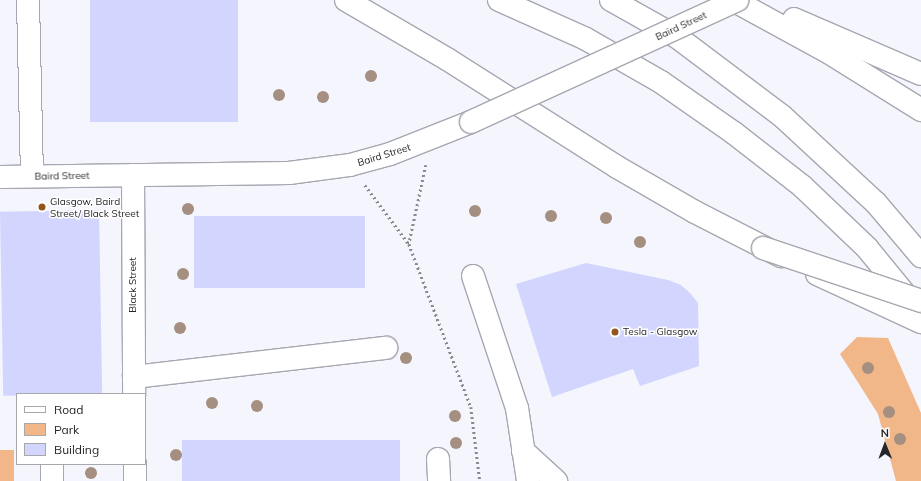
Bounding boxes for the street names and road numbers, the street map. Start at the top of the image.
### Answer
street label: Baird Street [654,9,708,43]
street label: Baird Street [356,141,412,169]
street label: Baird Street [34,170,90,182]
street label: Black Street [127,257,139,313]

